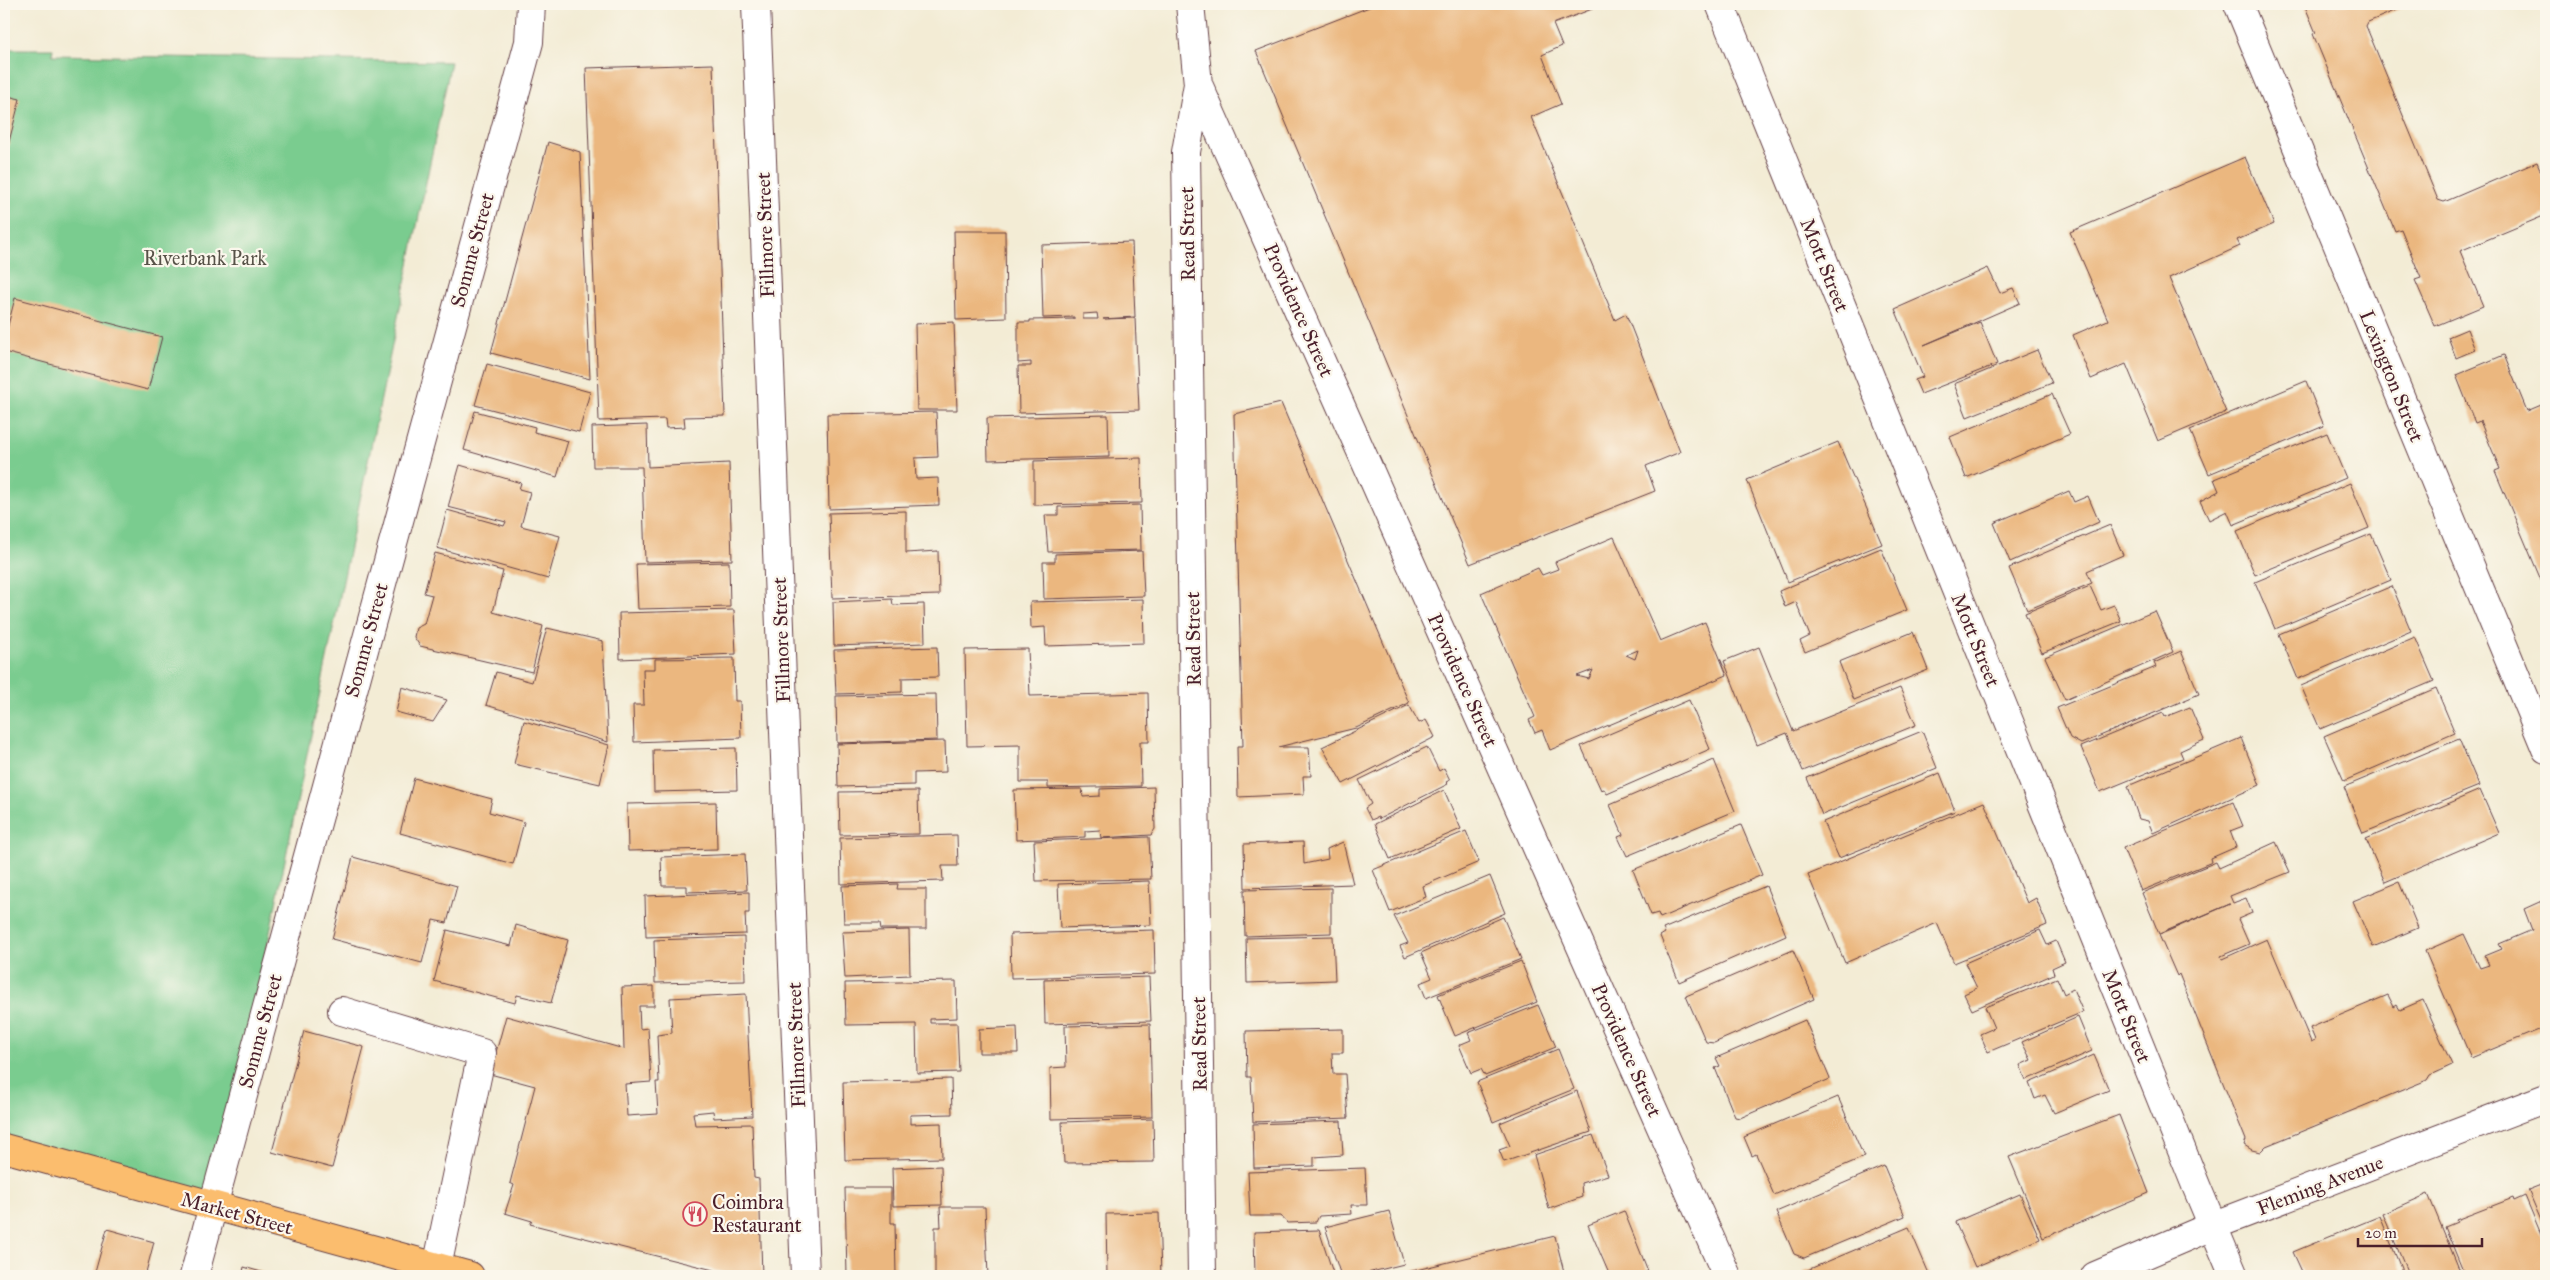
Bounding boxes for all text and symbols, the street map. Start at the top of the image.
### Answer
street label: Fillmore Street [751,172,779,298]
street label: Read Street [1174,186,1200,282]
street label: Somme Street [445,190,499,310]
street label: Mott Street [1795,215,1855,315]
street label: Providence Street [1259,239,1339,381]
park label: Riverbank Park [143,246,267,270]
street label: Lexington Street [2354,307,2429,446]
street label: Fillmore Street [767,577,795,703]
street label: Somme Street [339,580,393,700]
street label: Mott Street [1946,590,2006,690]
street label: Read Street [1180,591,1206,687]
street label: Providence Street [1423,609,1503,751]
street label: Mott Street [2097,966,2157,1066]
street label: Somme Street [233,971,287,1091]
street label: Providence Street [1587,979,1667,1121]
street label: Fillmore Street [782,982,810,1108]
street label: Read Street [1186,996,1212,1092]
street label: Fleming Avenue [2253,1150,2387,1221]
street label: Market Street [178,1187,296,1239]
place label: Coimbra Restaurant [712,1190,802,1237]
restaurant icon: Coimbra Restaurant [682,1201,708,1227]
scale bar [2358,1215,2481,1247]
text: 20 m [2365,1224,2397,1242]

